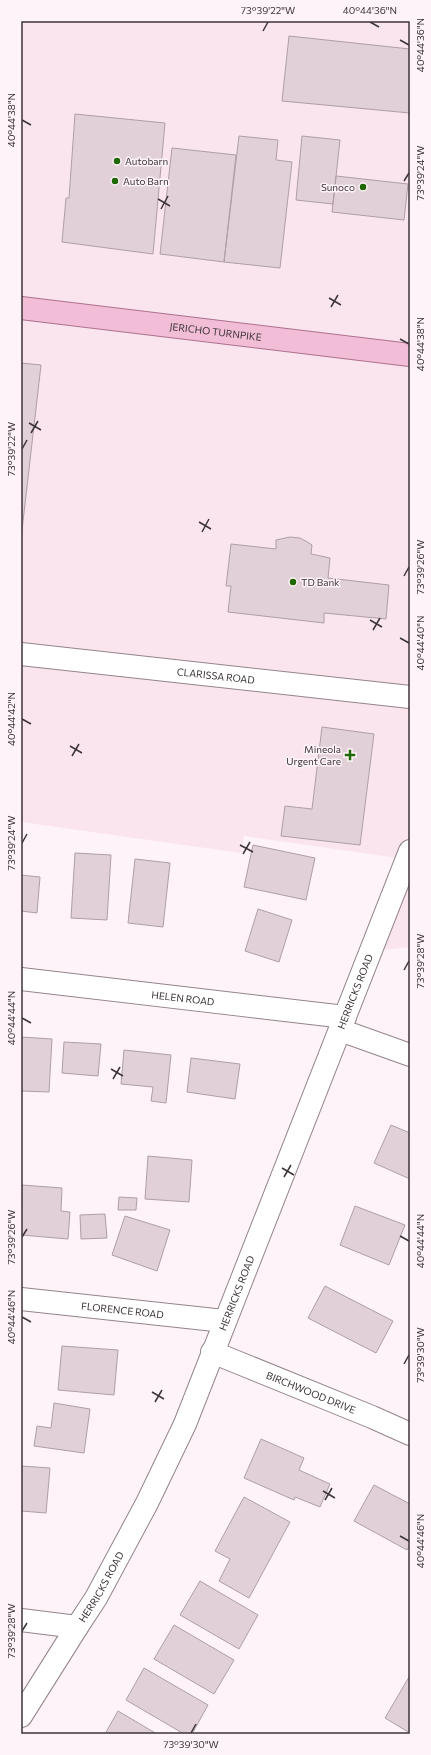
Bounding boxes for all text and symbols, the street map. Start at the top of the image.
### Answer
text: 73°39'22"W [241,4,295,16]
text: 40°44'36"N [343,4,397,16]
text: 40°44'36"N [414,18,426,72]
text: 40°44'38"N [5,93,17,147]
text: 73°39'24"W [414,146,426,200]
place label: Autobarn [125,155,168,167]
marker: Autobarn [112,156,122,166]
place label: Auto Barn [123,175,169,187]
marker: Auto Barn [110,176,120,186]
place label: Sunoco [321,181,355,193]
marker: Sunoco [358,182,368,192]
text: 40°44'38"N [414,317,426,371]
street label: JERICHO TURNPIKE [169,320,262,343]
text: 73°39'22"W [5,422,17,476]
text: 73°39'26"W [414,540,426,594]
place label: TD Bank [301,576,340,588]
marker: TD Bank [288,577,298,587]
text: 40°44'40"N [414,615,426,671]
street label: CLARISSA ROAD [176,665,255,686]
text: 40°44'42"N [5,692,17,746]
place label: Mineola Urgent Care [286,743,341,767]
marker: Mineola Urgent Care [344,749,356,761]
text: 73°39'24"W [5,816,17,870]
text: 73°39'28"W [414,934,426,988]
street label: HERRICKS ROAD [335,952,375,1031]
street label: HELEN ROAD [151,988,215,1008]
text: 40°44'44"N [5,991,17,1045]
text: 73°39'26"W [5,1210,17,1264]
text: 40°44'44"N [414,1214,426,1268]
street label: HERRICKS ROAD [216,1254,257,1332]
text: 40°44'46"N [5,1290,17,1344]
street label: FLORENCE ROAD [80,1300,164,1320]
text: 73°39'30"W [414,1327,426,1383]
street label: BIRCHWOOD DRIVE [265,1369,358,1416]
text: 40°44'46"N [414,1514,426,1568]
street label: HERRICKS ROAD [76,1549,126,1624]
text: 73°39'28"W [5,1604,17,1658]
text: 73°39'30"W [163,1738,219,1750]

